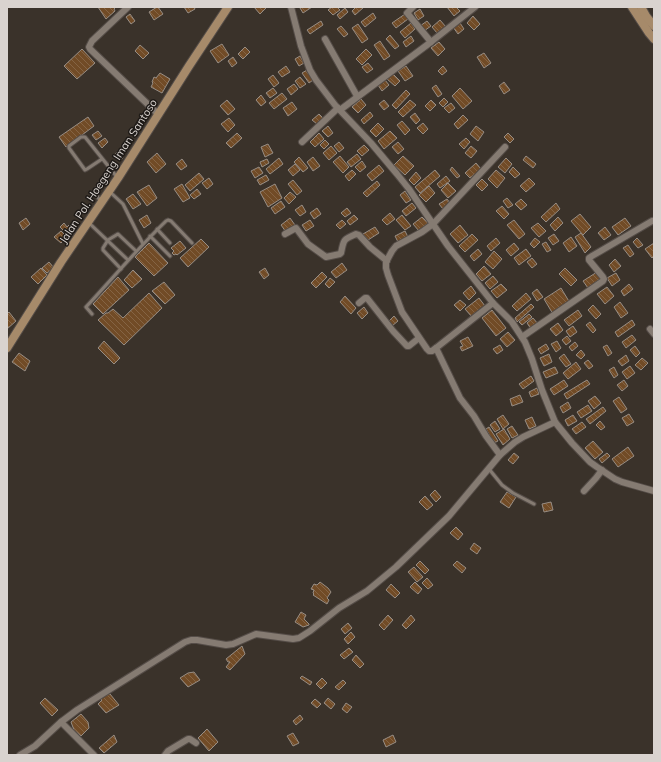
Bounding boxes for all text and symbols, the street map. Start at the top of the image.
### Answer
street label: Jalan Pol. Hoegeng Iman Santoso [56,96,160,246]

